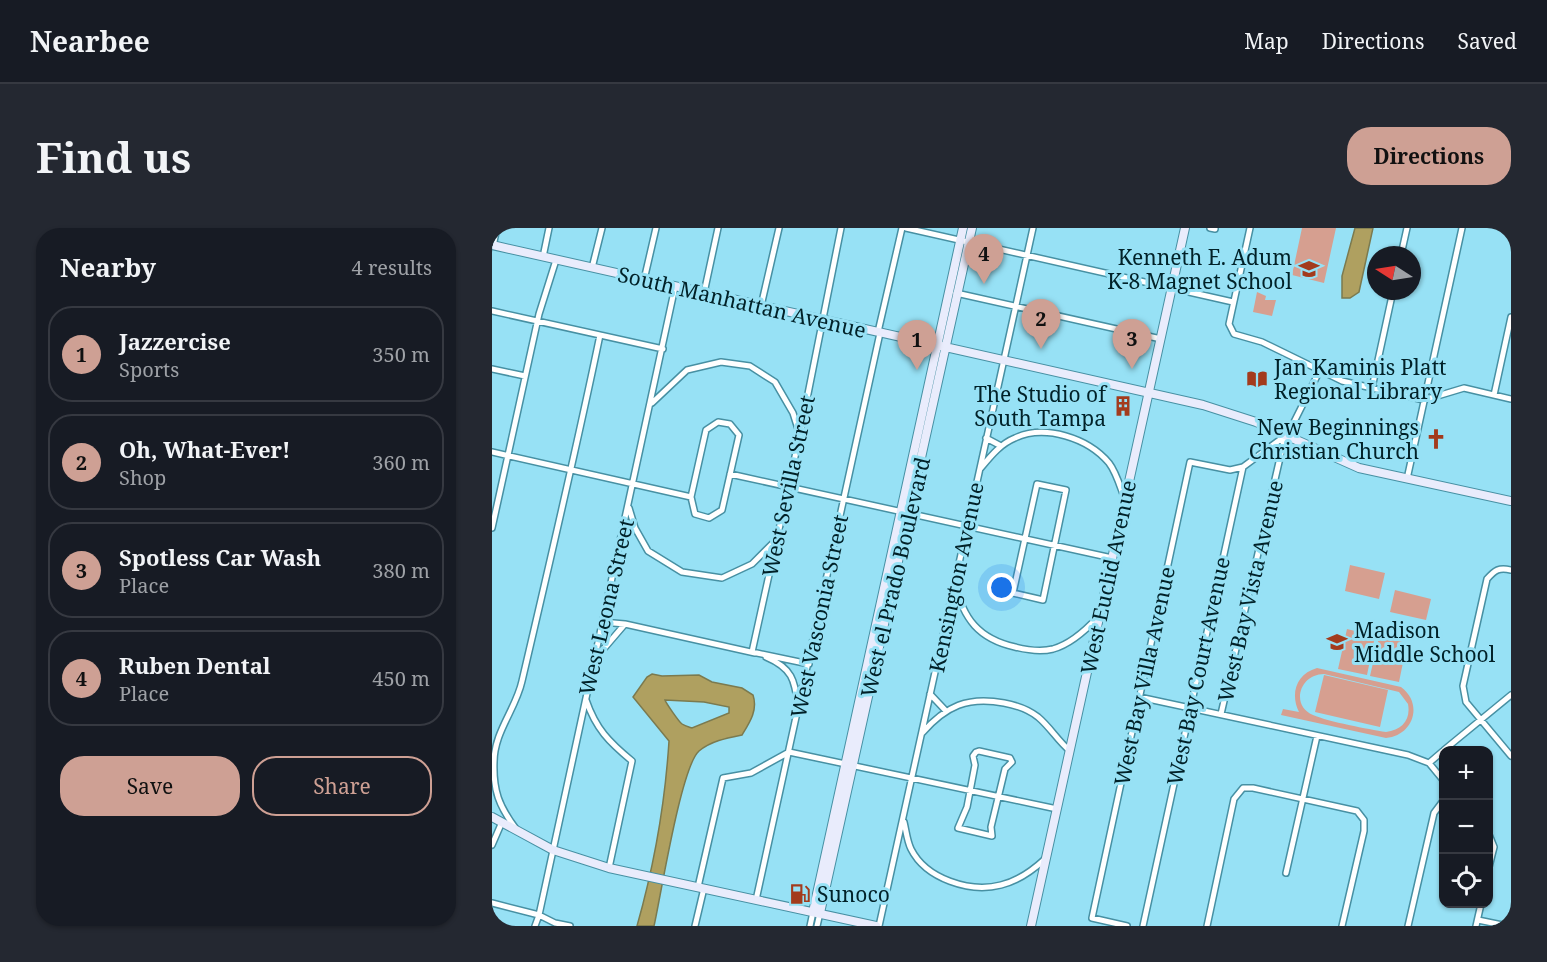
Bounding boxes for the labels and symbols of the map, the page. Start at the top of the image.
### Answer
pin: 4 [964,235,1004,284]
place label: Kenneth E. Adum K-8 Magnet School [1107,243,1292,295]
north arrow [1367,246,1421,300]
school or university icon: Kenneth E. Adum K-8 Magnet School [1297,257,1321,281]
street label: South Manhattan Avenue [615,260,869,344]
pin: 2 [1022,300,1060,349]
pin: 1 [898,320,936,370]
pin: 3 [1112,320,1152,369]
place label: Jan Kaminis Platt Regional Library [1273,353,1446,405]
library icon: Jan Kaminis Platt Regional Library [1245,367,1269,391]
place label: The Studio of South Tampa [974,380,1108,432]
street label: West Sevilla Street [755,393,821,579]
building icon: The Studio of South Tampa [1111,394,1135,418]
place label: New Beginnings Christian Church [1249,413,1419,465]
church icon: New Beginnings Christian Church [1424,427,1448,451]
street label: West el Prado Boulevard [854,454,936,700]
street label: West Euclid Avenue [1074,477,1142,677]
street label: West Bay Vista Avenue [1211,477,1289,705]
street label: Kensington Avenue [922,479,990,675]
street label: West Vasconia Street [784,512,854,720]
street label: West Leona Street [572,516,640,698]
street label: West Bay Court Avenue [1160,554,1236,788]
street label: West Bay Villa Avenue [1107,564,1181,788]
your location [987,573,1016,602]
place label: Madison Middle School [1354,616,1496,668]
school or university icon: Madison Middle School [1325,630,1349,654]
place label: Sunoco [817,880,890,908]
fuel station icon: Sunoco [788,882,812,906]

